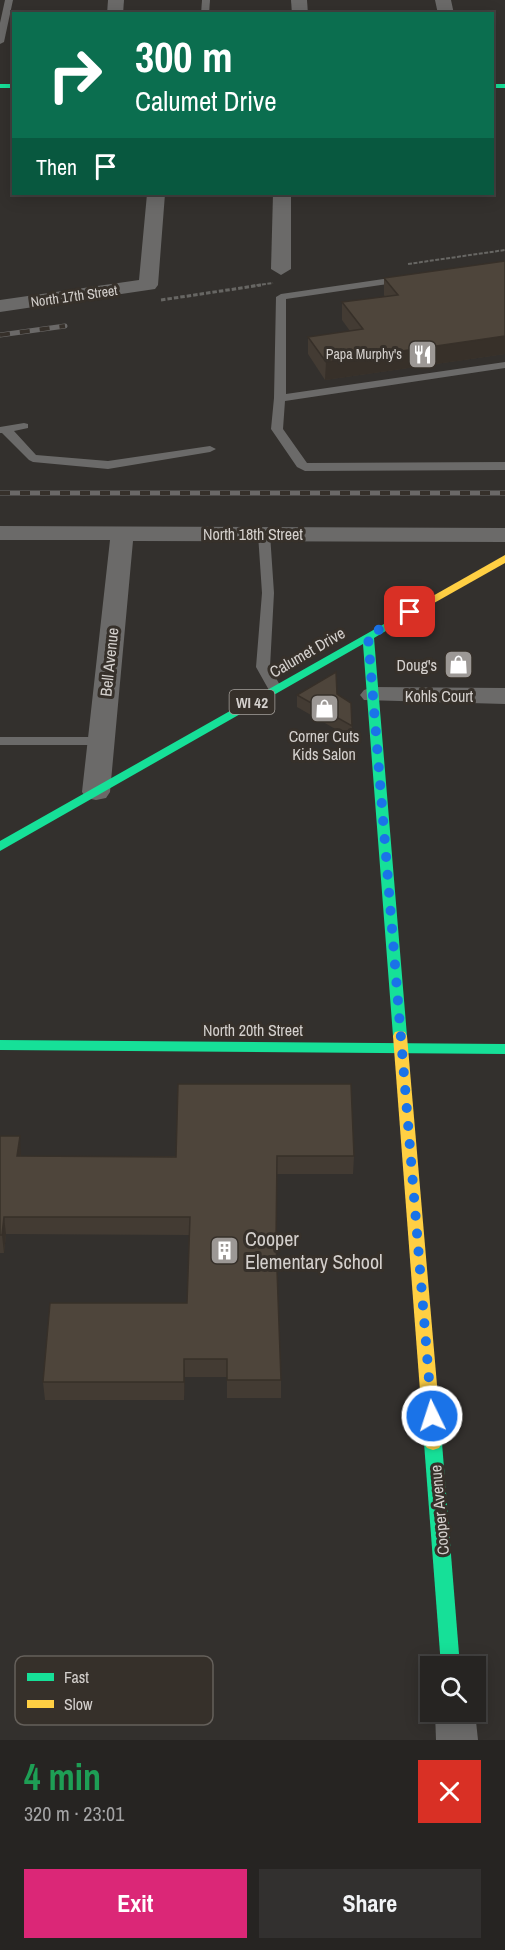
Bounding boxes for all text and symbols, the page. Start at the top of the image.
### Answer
text: 300 m [135,29,233,85]
icon: right [36,36,114,114]
text: Calumet Drive [135,83,276,119]
icon: arrive [89,150,122,183]
text: Then [36,152,77,182]
street label: North 17th Street [29,281,119,311]
restaurant icon: Papa Murphy's [407,338,439,370]
place label: Papa Murphy's [326,345,402,363]
street label: North 18th Street [203,523,303,545]
pin [384,586,435,637]
icon: arrive [393,595,426,628]
street label: Calumet Drive [265,622,349,682]
street label: Bell Avenue [94,627,124,697]
shop icon: Doug's [442,649,474,681]
place label: Doug's [397,654,437,676]
street label: Kohls Court [405,685,474,707]
road number: WI 42 [230,690,274,714]
shop icon: Corner Cuts Kids Salon [308,692,340,724]
place label: Corner Cuts Kids Salon [289,725,359,765]
street label: North 20th Street [203,1019,303,1041]
place label: Cooper Elementary School [245,1225,383,1275]
building icon: Cooper Elementary School [208,1234,240,1266]
position arrow [400,1384,464,1448]
street label: Cooper Avenue [424,1464,454,1556]
legend [15,1656,213,1725]
map controls [420,1656,486,1722]
button: search [420,1656,486,1722]
text: Fast [64,1666,89,1688]
text: Slow [64,1693,93,1715]
text: 4 min [24,1753,101,1801]
button: close [418,1760,481,1823]
text: 320 m · 23:01 [24,1800,124,1827]
button: Exit [24,1869,247,1938]
button: Share [259,1869,481,1938]

